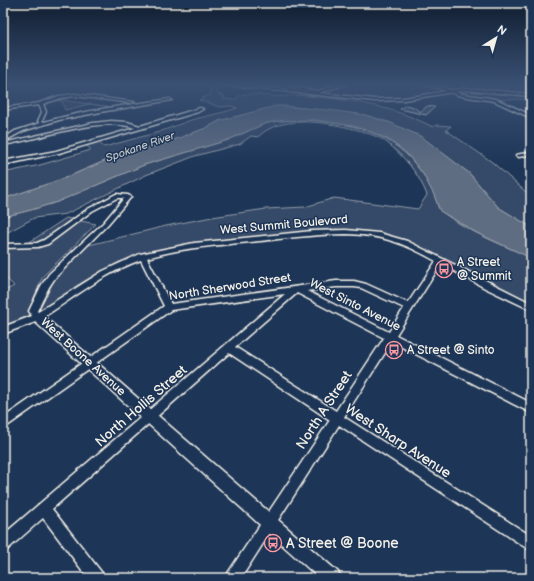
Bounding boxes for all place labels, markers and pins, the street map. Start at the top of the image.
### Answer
place label: A Street @ Summit [457,255,512,284]
bus stop icon: A Street @ Summit [434,259,454,279]
bus stop icon: A Street @ Sinto [384,340,404,360]
place label: A Street @ Sinto [407,343,495,358]
bus stop icon: A Street @ Boone [263,533,283,553]
place label: A Street @ Boone [286,535,399,552]

